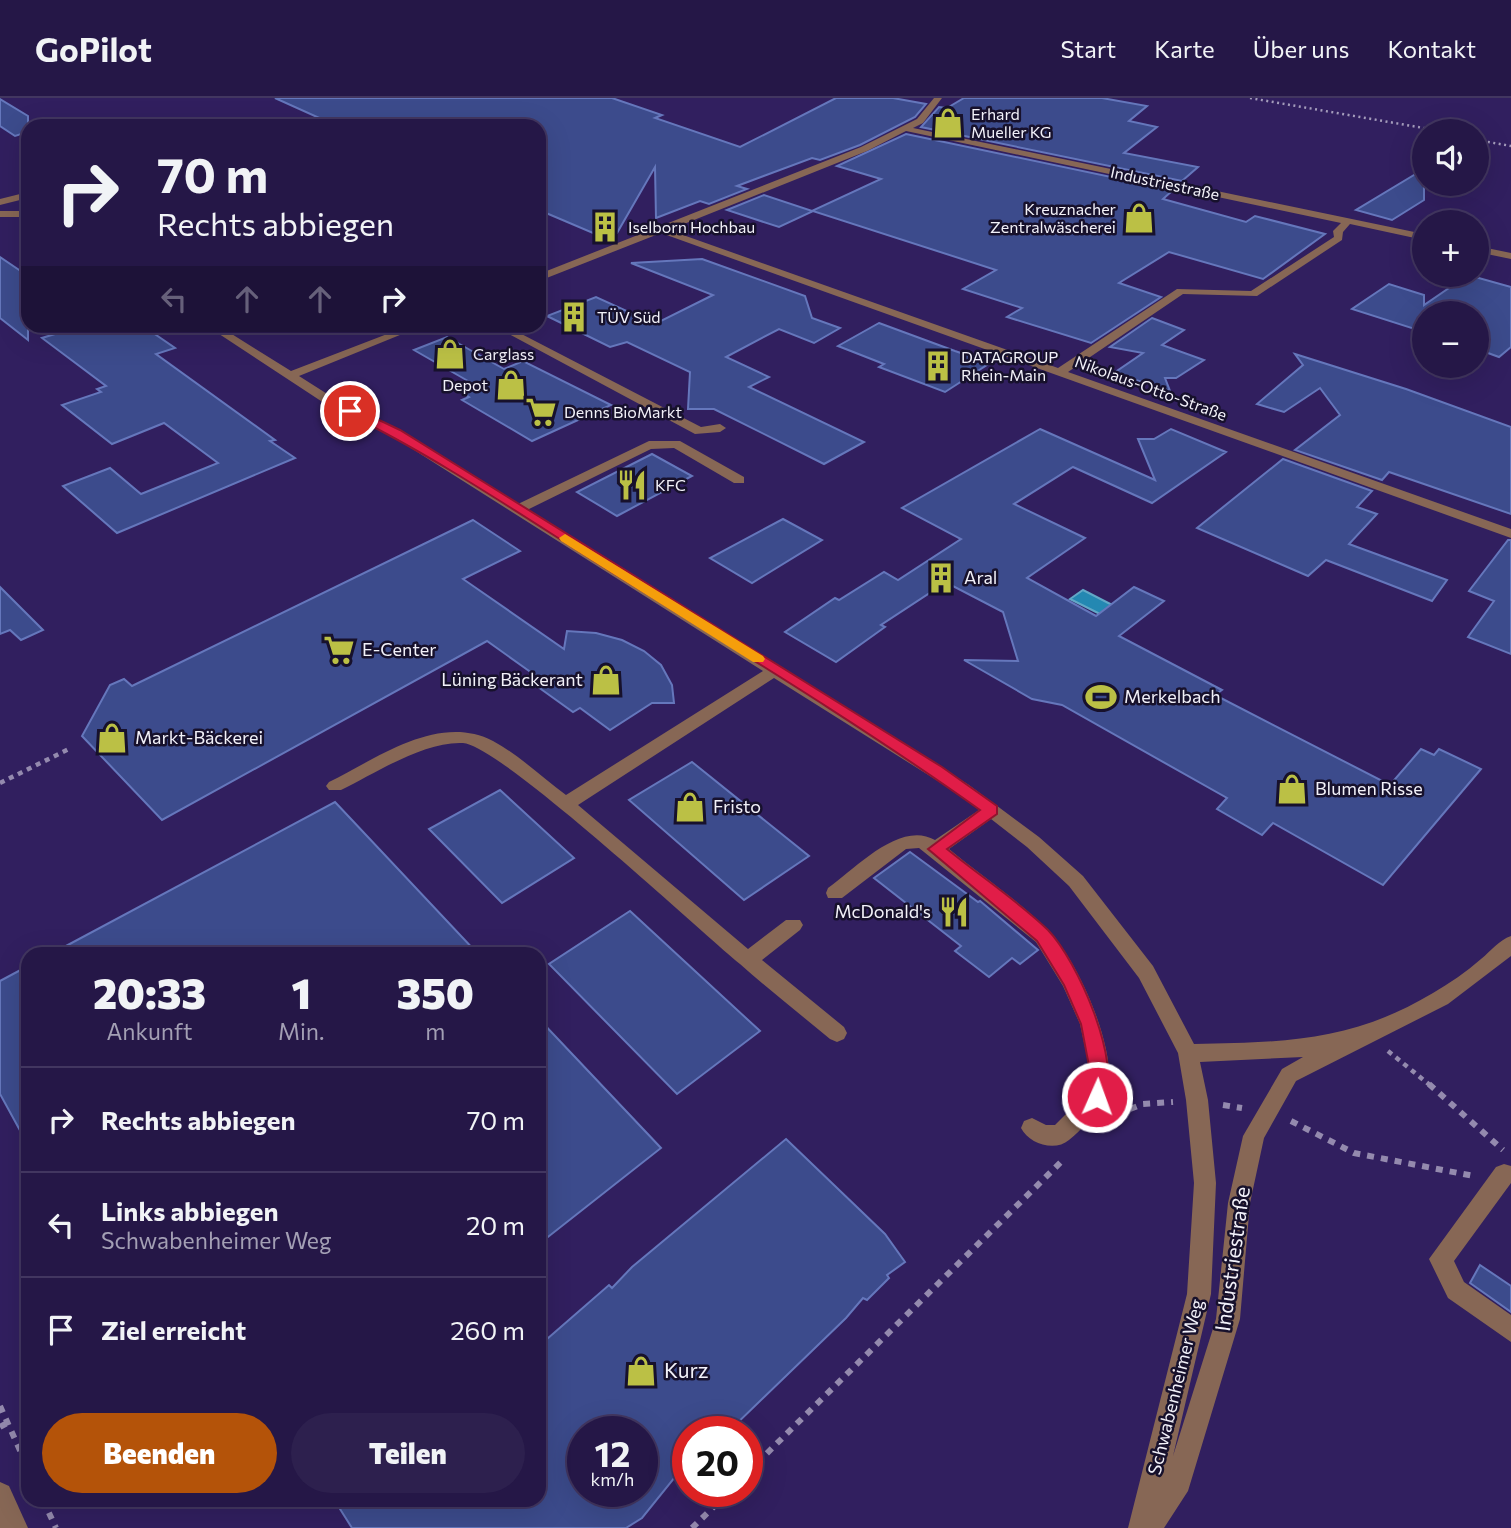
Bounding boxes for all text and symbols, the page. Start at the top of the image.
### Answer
text: GoPilot [35,28,152,69]
text: Start [1061,34,1116,63]
text: Karte [1154,34,1215,63]
text: Über uns [1253,34,1349,63]
text: Kontakt [1387,34,1476,63]
place label: Erhard Mueller KG [971,104,1052,141]
shop icon: Erhard Mueller KG [931,106,965,140]
map controls [1412,119,1489,378]
button: sound [1412,119,1489,196]
text: 70 m [157,143,268,203]
icon: right [42,147,133,238]
street label: Industriestraße [1109,162,1221,203]
place label: Kreuznacher Zentralwäscherei [990,199,1117,236]
shop icon: Kreuznacher Zentralwäscherei [1122,201,1156,235]
text: Rechts abbiegen [157,203,394,243]
building icon: Iselborn Hochbau [588,210,622,244]
button: + [1412,210,1489,287]
place label: Iselborn Hochbau [628,217,755,236]
icon: left [155,280,193,318]
icon: ahead [228,280,266,318]
icon: ahead [301,280,339,318]
icon: right [374,280,412,318]
building icon: TÜV Süd [557,300,591,334]
button: − [1412,301,1489,378]
place label: TÜV Süd [597,307,661,326]
shop icon: Carglass [433,337,467,371]
place label: Carglass [473,344,534,363]
place label: DATAGROUP Rhein-Main [961,347,1058,384]
building icon: DATAGROUP Rhein-Main [921,349,955,383]
street label: Nikolaus-Otto-Straße [1073,351,1230,424]
shop icon: Depot [494,368,528,402]
place label: Depot [442,375,488,394]
pin [320,381,380,441]
icon: arrive [331,392,369,430]
supermarket icon: Denns BioMarkt [524,395,558,429]
place label: Denns BioMarkt [564,402,682,421]
restaurant icon: KFC [615,468,649,502]
place label: KFC [655,475,686,494]
building icon: Aral [924,561,958,595]
place label: Aral [964,566,997,588]
supermarket icon: E-Center [322,633,356,667]
place label: E-Center [362,638,436,660]
shop icon: Lüning Bäckerant [589,663,623,697]
place label: Lüning Bäckerant [441,668,583,690]
sports icon: Merkelbach [1084,680,1118,714]
place label: Merkelbach [1124,685,1221,707]
shop icon: Markt-Bäckerei [95,721,129,755]
place label: Markt-Bäckerei [135,726,263,748]
shop icon: Blumen Risse [1275,772,1309,806]
place label: Blumen Risse [1315,777,1423,799]
shop icon: Fristo [673,790,707,824]
place label: Fristo [713,795,761,817]
restaurant icon: McDonald's [937,895,971,929]
place label: McDonald's [834,900,931,922]
text: 20:33 [93,966,206,1018]
text: 1 [291,966,311,1018]
text: 350 [396,966,474,1018]
text: Ankunft [106,1017,192,1045]
text: Min. [278,1017,324,1045]
text: m [425,1017,445,1045]
position arrow [1060,1060,1134,1134]
icon: right [42,1101,80,1139]
text: Rechts abbiegen [101,1104,296,1135]
text: 70 m [467,1104,525,1135]
street label: Industriestraße [1209,1185,1254,1333]
text: Links abbiegen [101,1195,279,1226]
icon: left [42,1206,80,1244]
text: 20 m [466,1209,525,1240]
text: Schwabenheimer Weg [101,1226,331,1254]
street label: Schwabenheimer Weg [1143,1296,1208,1477]
icon: arrive [42,1311,80,1349]
text: Ziel erreicht [101,1314,246,1345]
text: 260 m [450,1314,525,1345]
shop icon: Kurz [624,1354,658,1388]
place label: Kurz [664,1357,708,1382]
button: Beenden [42,1413,277,1493]
button: Teilen [291,1413,525,1493]
speed limit sign: 20 [672,1416,763,1507]
text: 12 [595,1431,630,1474]
text: km/h [591,1468,634,1490]

